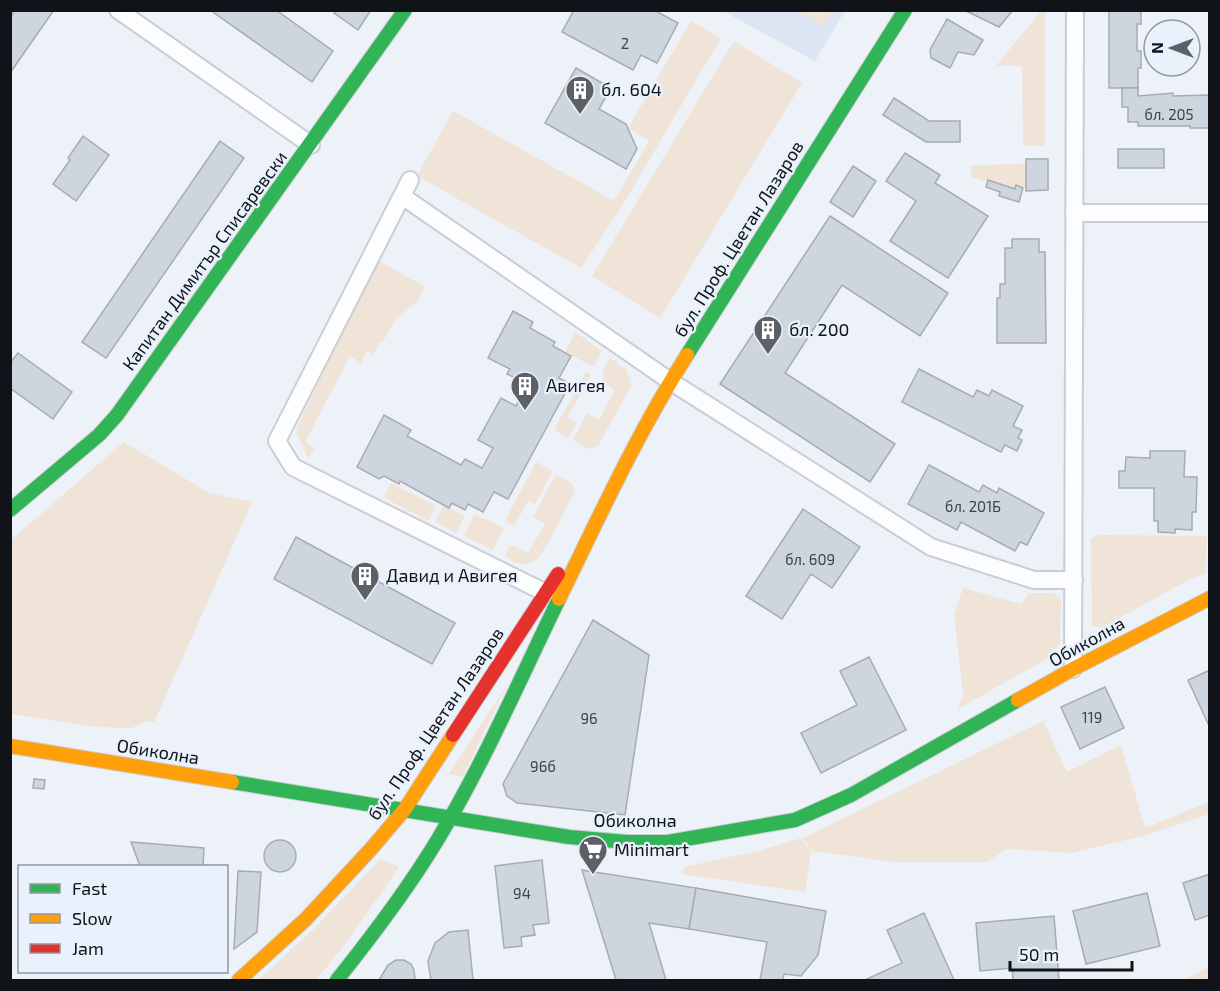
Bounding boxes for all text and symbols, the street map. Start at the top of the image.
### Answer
north arrow [1142,18,1202,78]
house number: 2 [621,34,629,52]
text: N [1147,42,1166,54]
building icon: бл. 604 [564,74,596,116]
place label: бл. 604 [601,78,662,100]
house number: бл. 205 [1144,105,1194,123]
street label: бул. Проф. Цветан Лазаров [669,136,808,341]
street label: Капитан Димитър Списаревски [117,146,291,374]
building icon: бл. 200 [752,314,784,356]
place label: бл. 200 [789,318,849,340]
building icon: Авигея [509,370,541,412]
place label: Авигея [546,374,605,396]
house number: бл. 201Б [945,497,1001,515]
house number: бл. 609 [785,550,835,568]
building icon: Давид и Авигея [349,560,381,602]
place label: Давид и Авигея [386,564,518,586]
street label: Обиколна [1045,611,1128,671]
street label: бул. Проф. Цветан Лазаров [362,623,508,824]
house number: 119 [1082,708,1102,726]
house number: 96 [580,709,598,727]
street label: Обиколна [115,734,201,768]
house number: 96б [530,757,556,775]
street label: Обиколна [593,809,677,831]
supermarket icon: Minimart [577,834,609,876]
place label: Minimart [614,838,689,860]
legend [18,865,228,973]
text: Fast [72,877,107,899]
house number: 94 [513,884,531,902]
text: Slow [72,907,113,929]
scale bar [1010,934,1132,972]
text: Jam [72,937,104,959]
text: 50 m [1019,943,1059,965]

